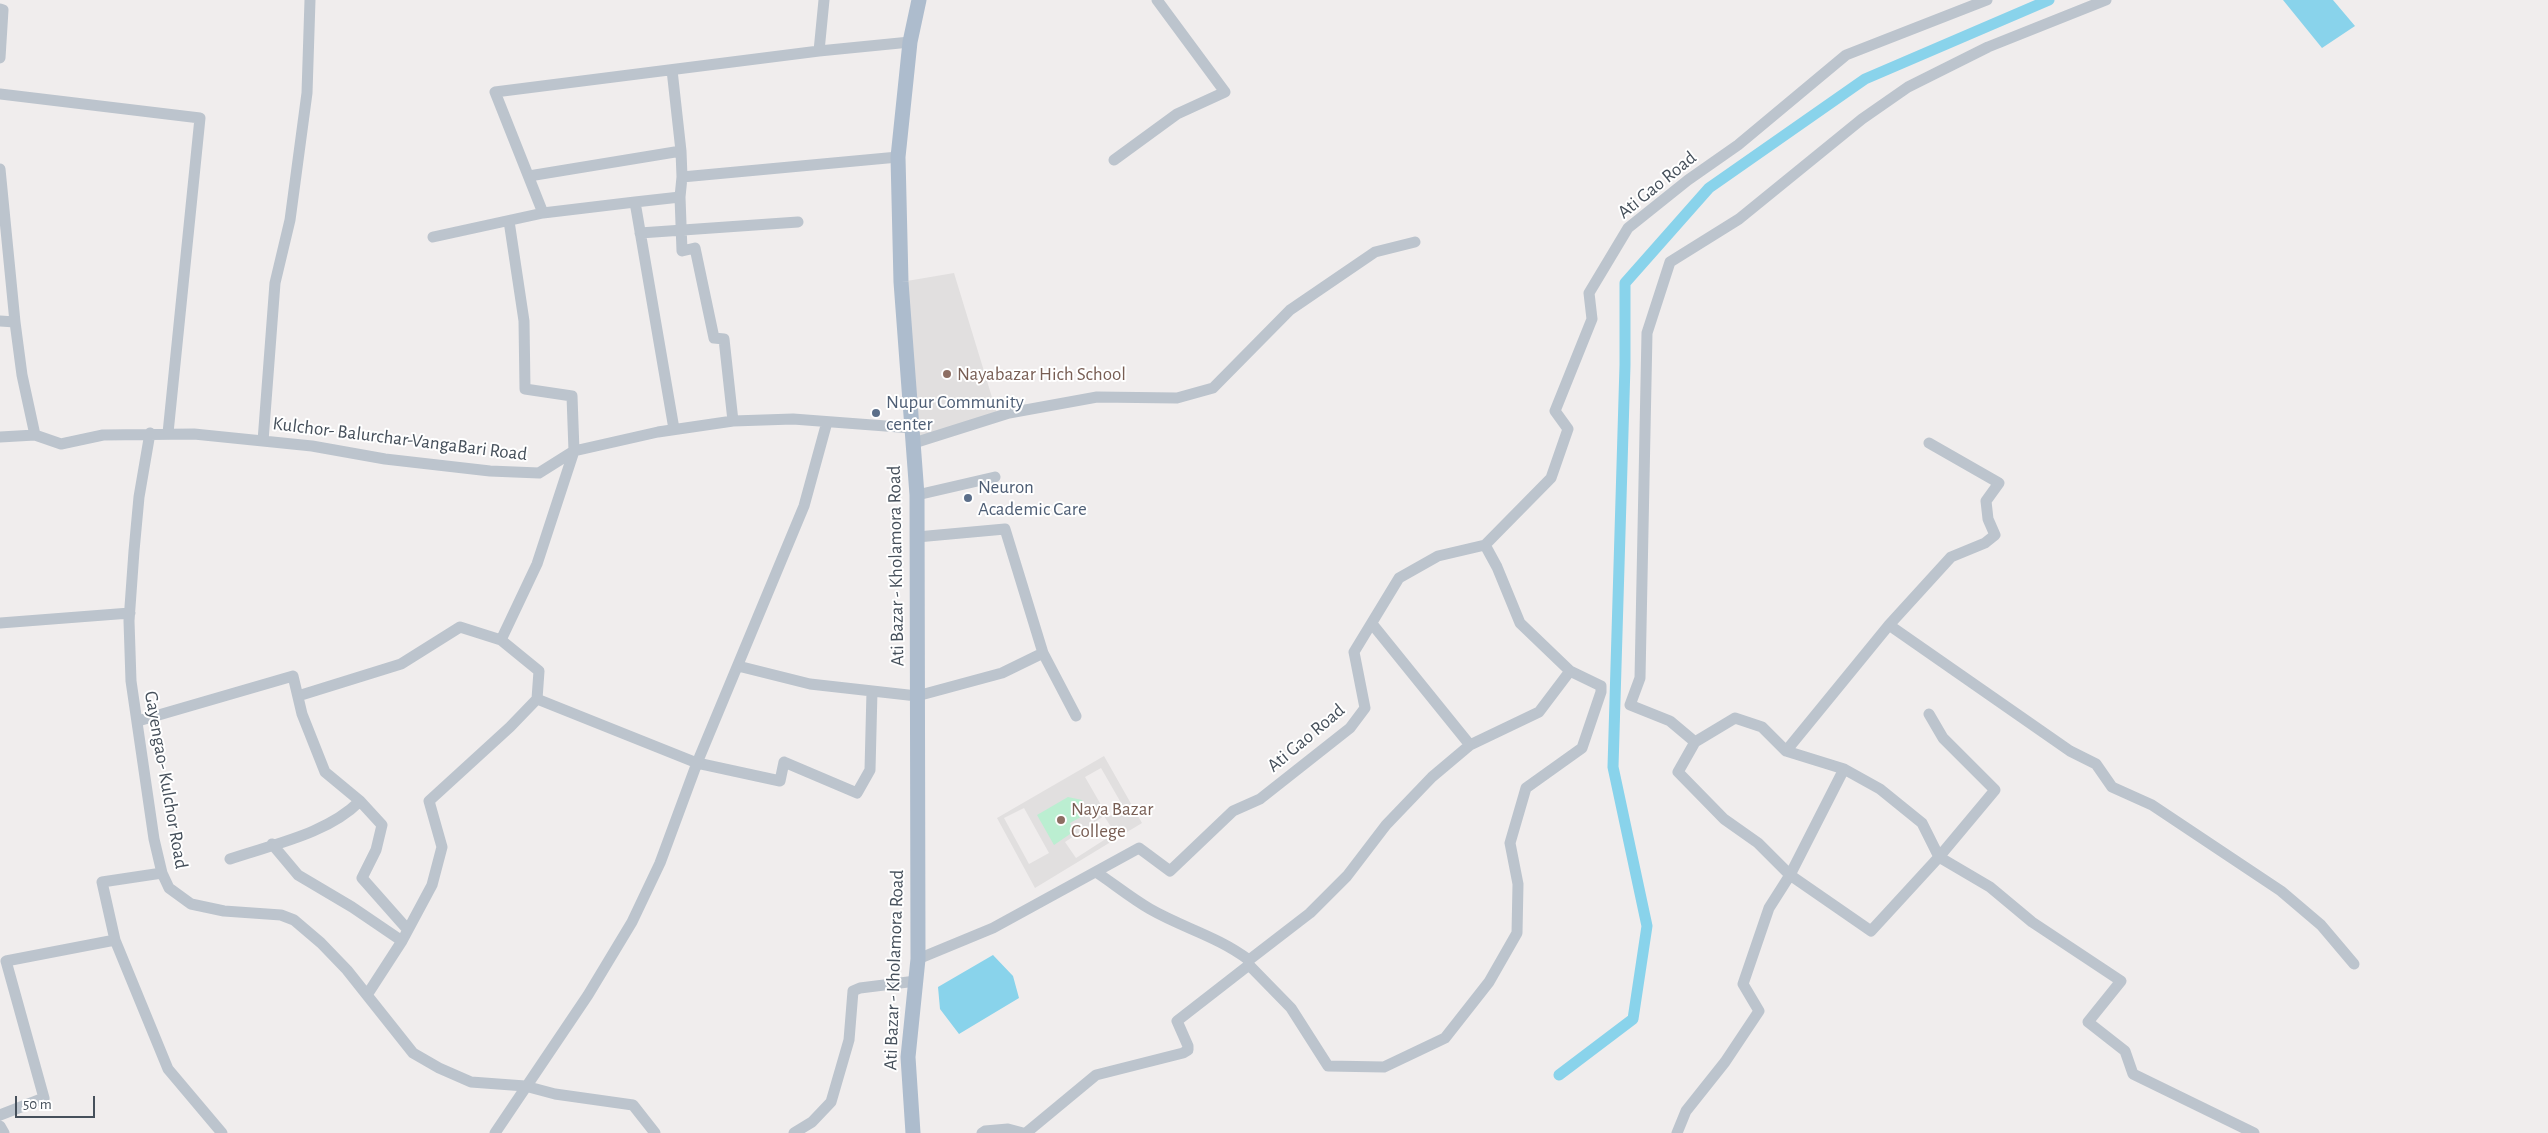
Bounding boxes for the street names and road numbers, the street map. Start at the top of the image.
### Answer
street label: Ati Gao Road [1613,146,1701,224]
street label: Kulchor- Balurchar-VangaBari Road [271,412,529,466]
street label: Ati Bazar - Kholamora Road [883,465,909,667]
street label: Gayengao- Kulchor Road [139,689,193,871]
street label: Ati Gao Road [1262,699,1350,777]
street label: Ati Bazar - Kholamora Road [879,869,909,1071]

